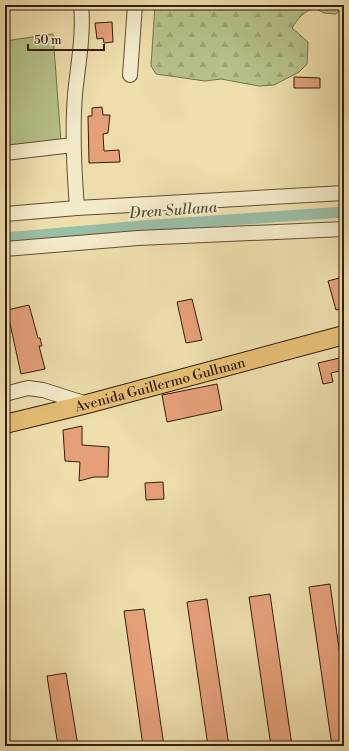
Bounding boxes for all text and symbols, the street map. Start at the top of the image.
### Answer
scale bar [28,26,104,52]
text: 50 m [34,33,62,48]
water label: Dren Sullana [128,198,218,223]
street label: Avenida Guillermo Gullman [72,354,248,417]

